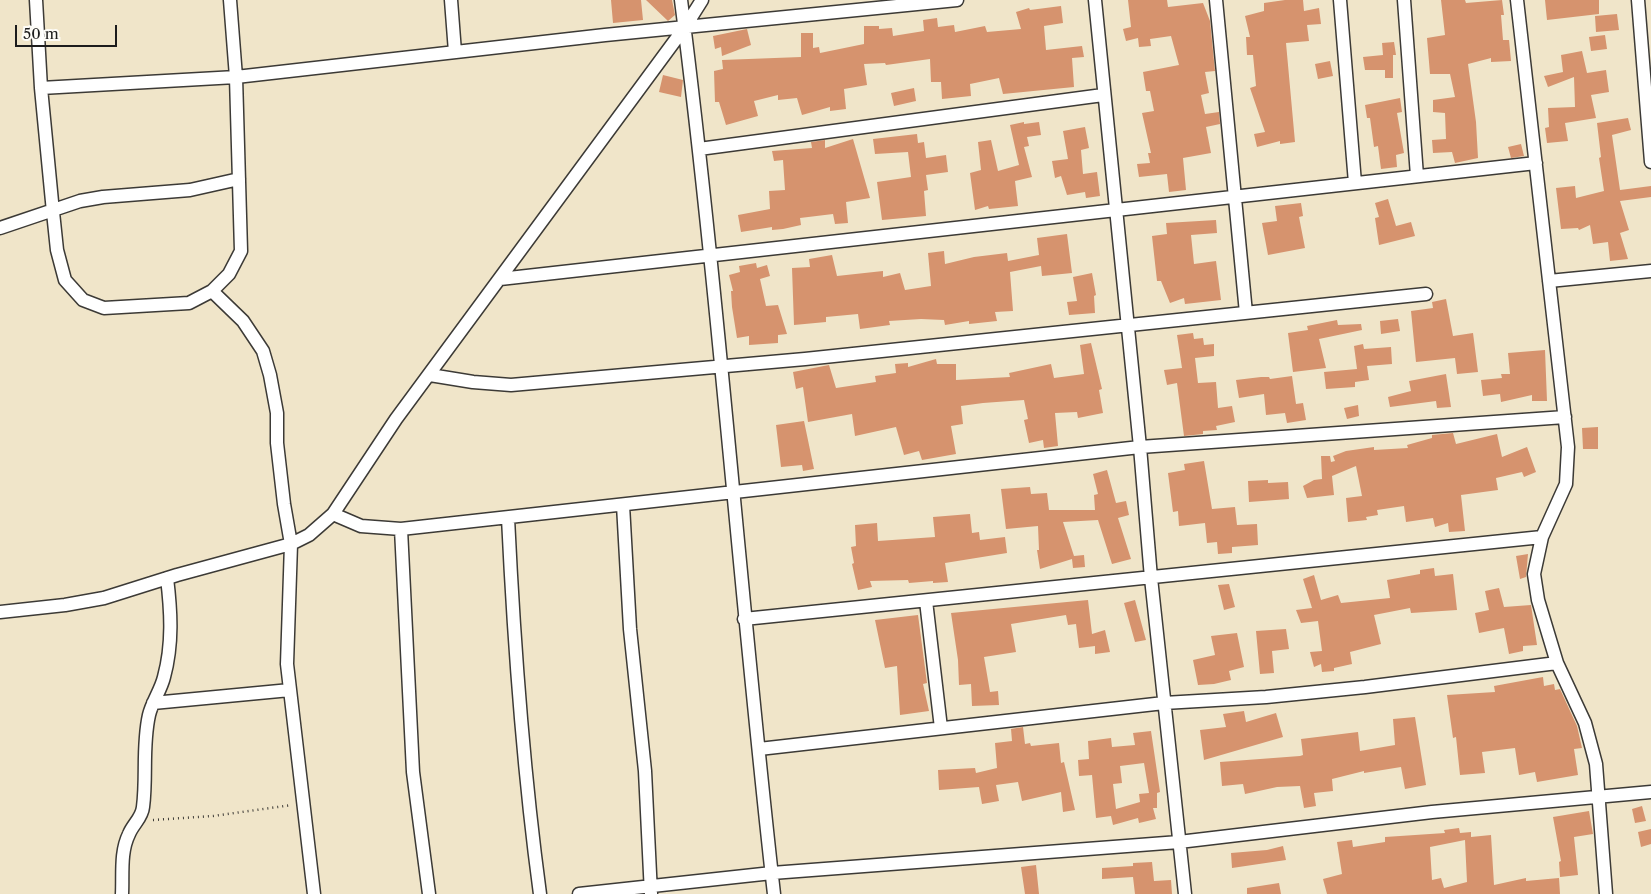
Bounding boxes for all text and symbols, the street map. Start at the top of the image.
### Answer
scale bar [18,15,120,47]
text: 50 m [23,24,59,43]

